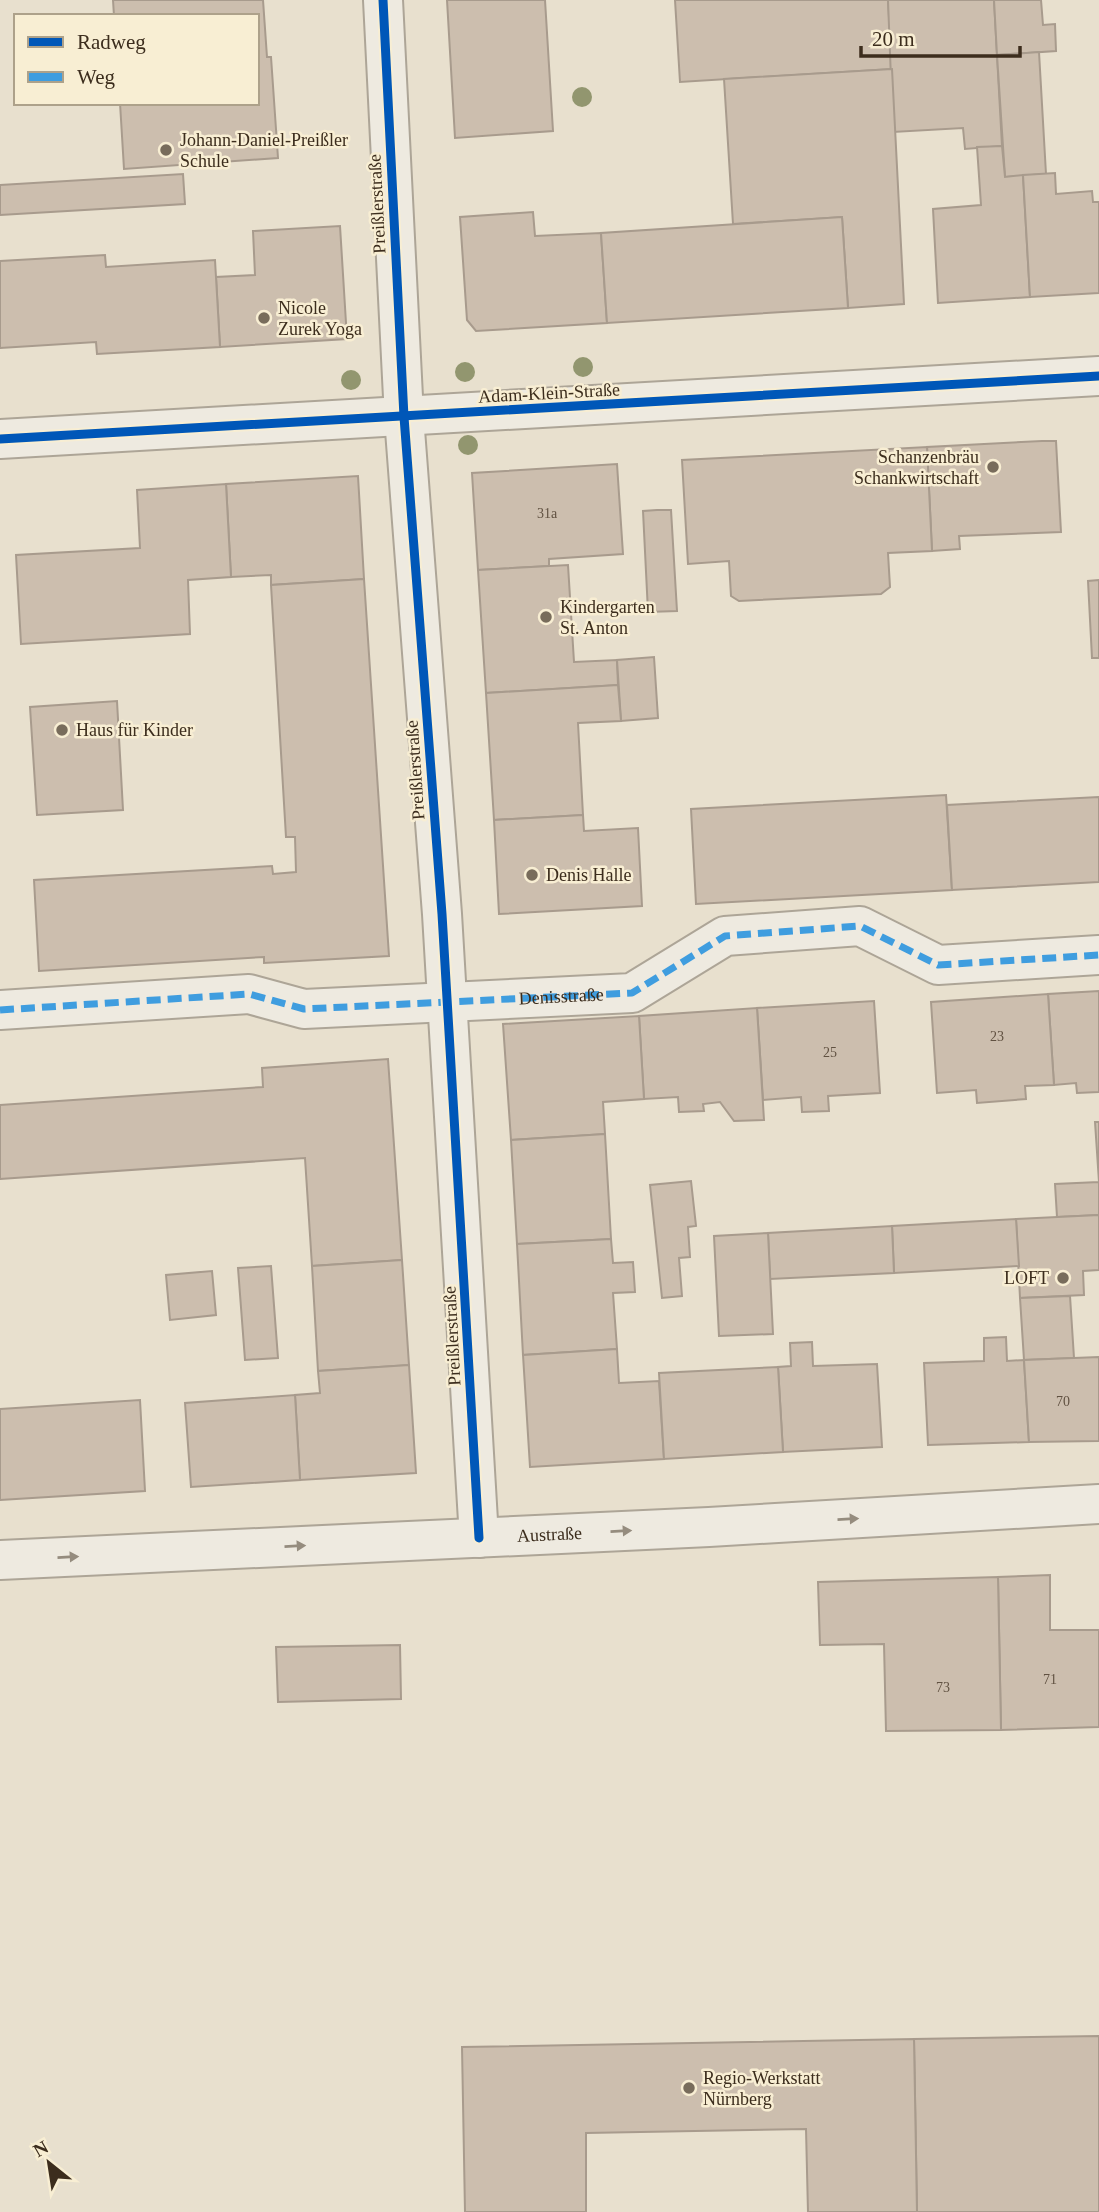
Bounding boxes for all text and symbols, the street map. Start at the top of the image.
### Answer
legend [14,14,259,105]
scale bar [861,14,1020,58]
text: 20 m [872,27,915,51]
text: Radweg [77,30,146,54]
text: Weg [77,65,115,89]
place label: Johann-Daniel-Preißler Schule [180,130,348,171]
marker: Johann-Daniel-Preißler Schule [158,142,174,158]
street label: Preißlerstraße [364,154,390,254]
place label: Nicole Zurek Yoga [278,298,362,339]
marker: Nicole Zurek Yoga [256,310,272,326]
street label: Adam-Klein-Straße [478,379,620,407]
place label: Schanzenbräu Schankwirtschaft [854,447,979,488]
marker: Schanzenbräu Schankwirtschaft [985,459,1001,475]
house number: 31a [537,506,558,521]
place label: Kindergarten St. Anton [560,597,655,638]
marker: Kindergarten St. Anton [538,609,554,625]
street label: Preißlerstraße [402,719,428,821]
place label: Haus für Kinder [76,720,193,740]
marker: Haus für Kinder [54,722,70,738]
place label: Denis Halle [546,865,631,885]
marker: Denis Halle [524,867,540,883]
street label: Denisstraße [518,984,604,1009]
house number: 23 [990,1029,1004,1044]
house number: 25 [823,1045,837,1060]
place label: LOFT [1004,1268,1049,1288]
marker: LOFT [1055,1270,1071,1286]
street label: Preißlerstraße [439,1286,465,1386]
house number: 70 [1056,1394,1070,1409]
one-way arrow [837,1513,859,1524]
street label: Austraße [516,1523,582,1546]
one-way arrow [610,1526,632,1537]
one-way arrow [285,1541,307,1552]
one-way arrow [57,1551,79,1562]
house number: 71 [1043,1672,1057,1687]
house number: 73 [936,1680,950,1695]
place label: Regio-Werkstatt Nürnberg [703,2068,821,2109]
marker: Regio-Werkstatt Nürnberg [681,2080,697,2096]
north arrow [14,2128,84,2198]
text: N [30,2136,52,2161]

